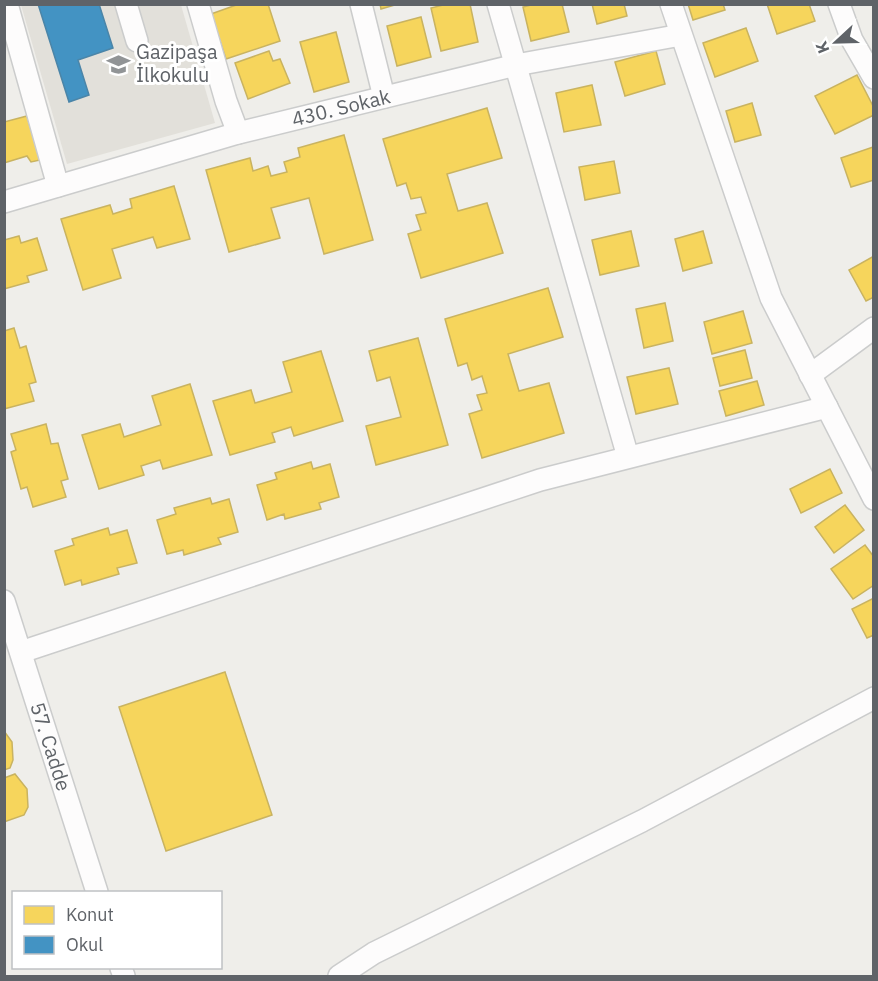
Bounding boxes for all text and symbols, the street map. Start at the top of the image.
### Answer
north arrow [806,12,866,72]
place label: Gazipaşa İlkokulu [136,38,218,88]
text: K [811,39,833,57]
school or university icon: Gazipaşa İlkokulu [105,51,131,77]
street label: 430. Sokak [289,82,393,132]
street label: 57. Cadde [24,699,78,794]
legend [12,891,222,969]
text: Konut [66,903,114,926]
text: Okul [66,933,103,956]

